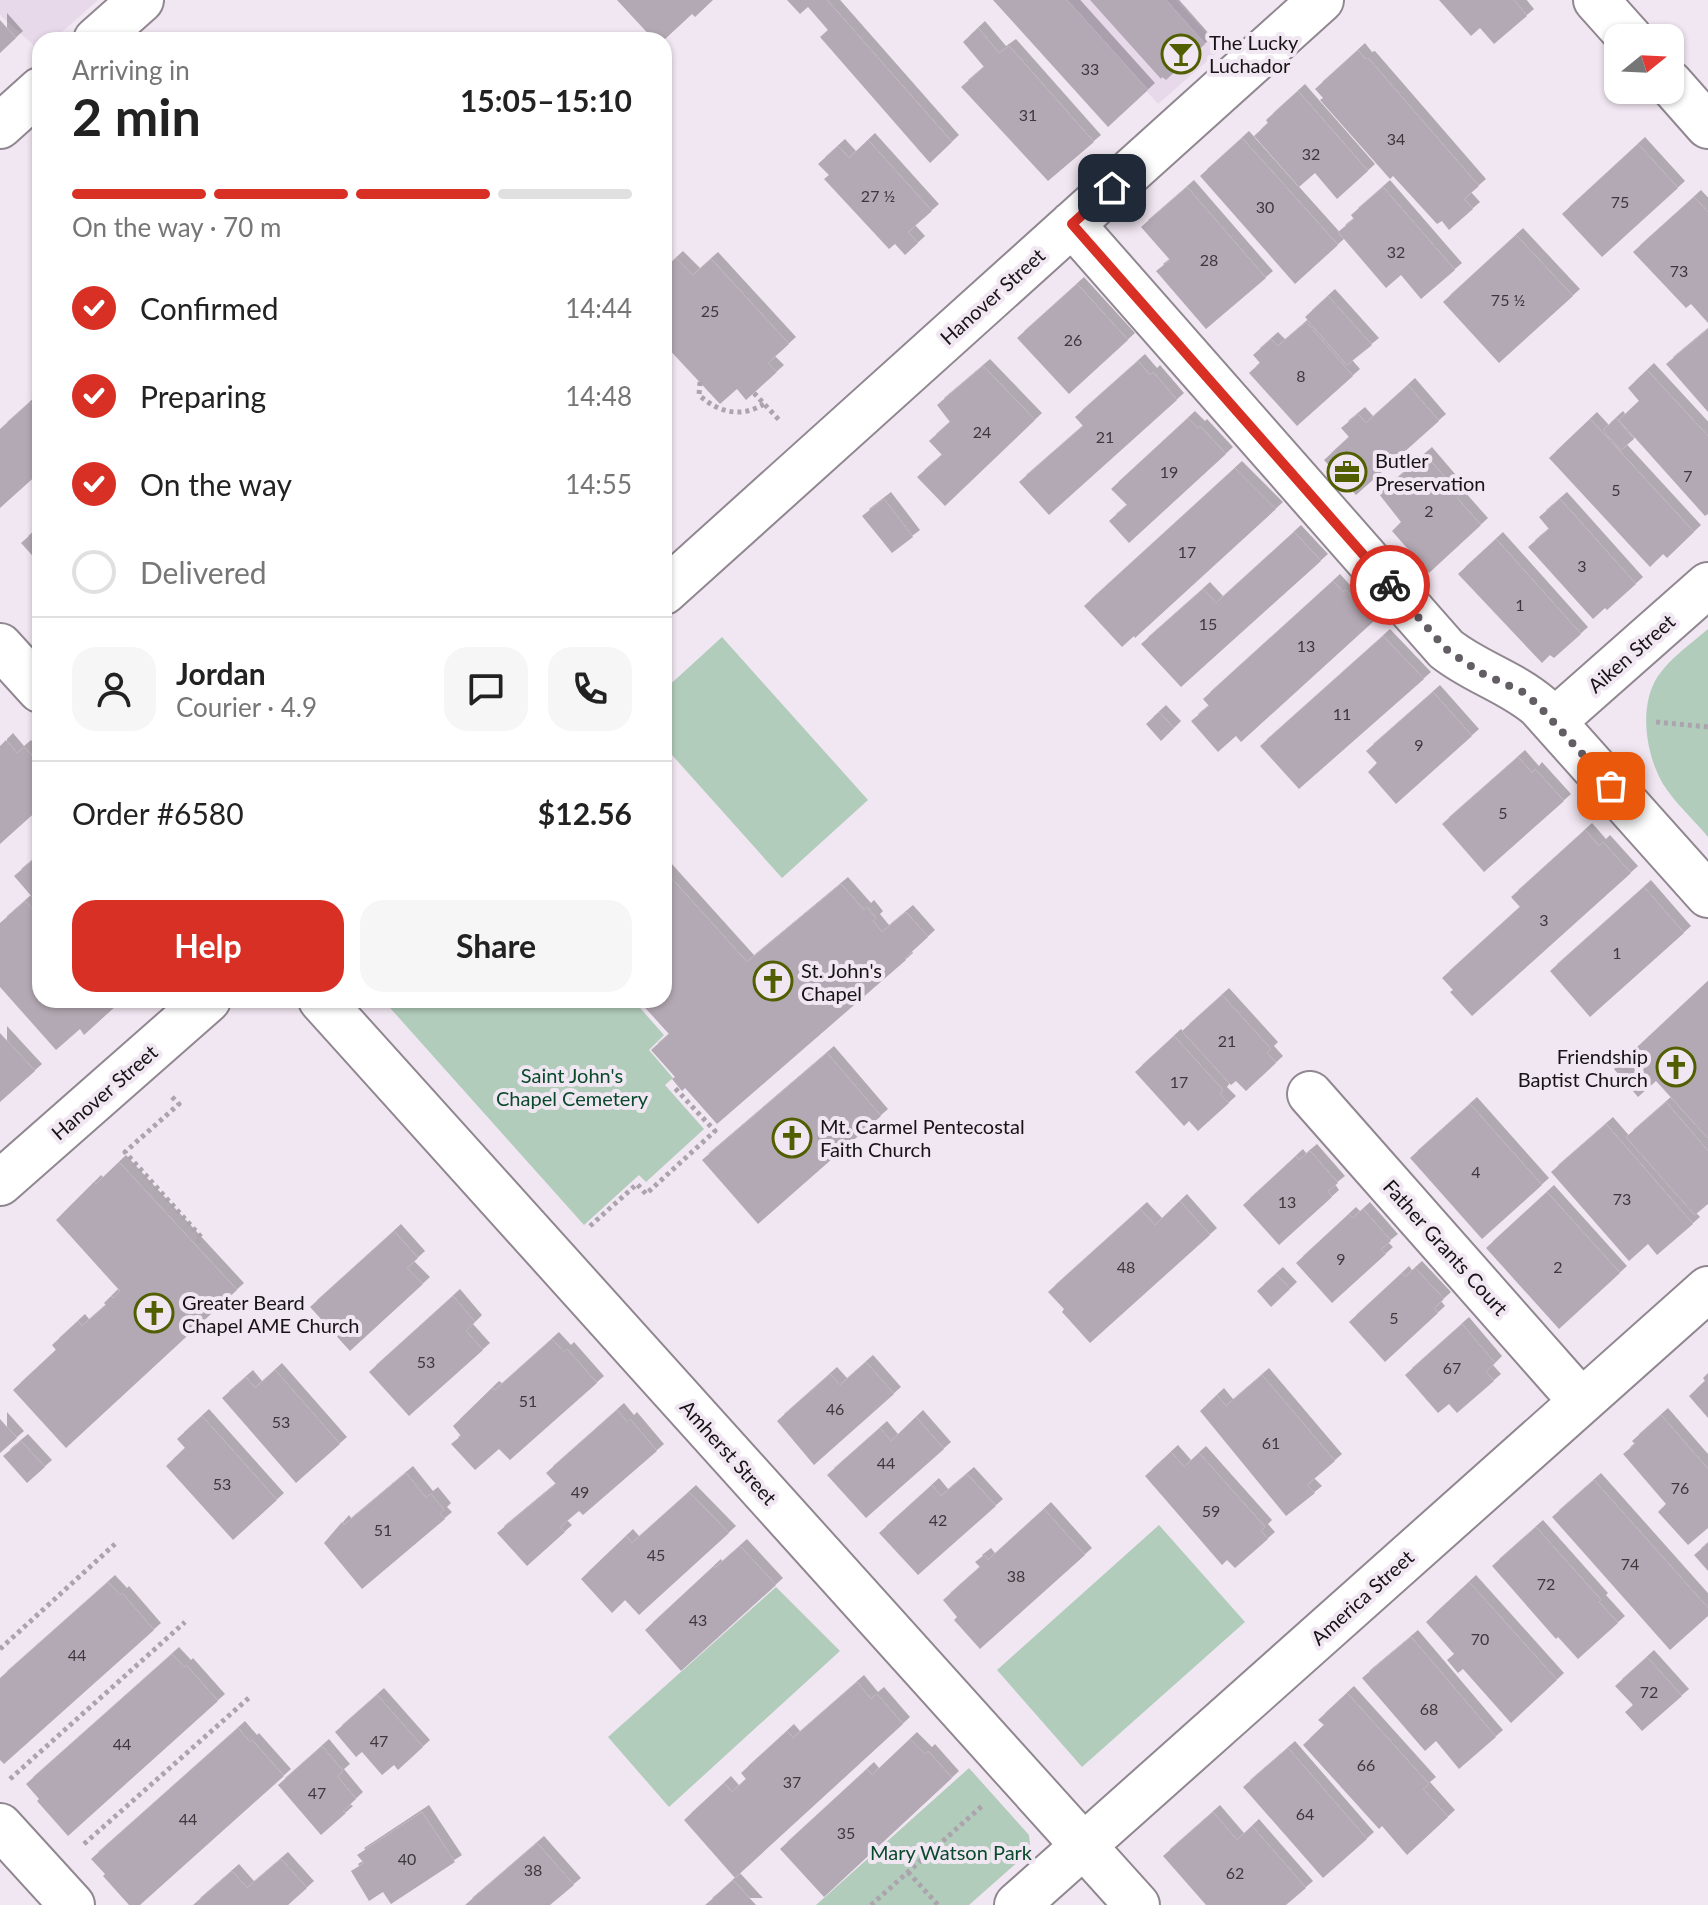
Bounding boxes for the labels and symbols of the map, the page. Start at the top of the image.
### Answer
north arrow [1604,24,1684,104]
place label: The Lucky Luchador [1209,30,1299,77]
bar icon: The Lucky Luchador [1160,33,1202,75]
house number: 33 [1081,59,1099,78]
house number: 31 [1019,105,1037,124]
house number: 34 [1387,129,1405,148]
house number: 32 [1302,144,1320,163]
pin [1078,154,1146,222]
house number: 27 ½ [861,186,895,205]
house number: 75 [1611,192,1629,211]
house number: 30 [1256,197,1274,216]
house number: 32 [1387,242,1405,261]
street label: Hanover Street [935,243,1049,349]
house number: 28 [1200,250,1218,269]
house number: 73 [1670,261,1688,280]
house number: 75 ½ [1491,290,1525,309]
house number: 25 [701,301,719,320]
house number: 26 [1064,330,1082,349]
house number: 8 [1296,366,1306,385]
house number: 24 [973,422,991,441]
house number: 21 [1096,427,1114,446]
place label: Butler Preservation [1375,448,1485,495]
office icon: Butler Preservation [1326,451,1368,493]
house number: 19 [1160,462,1178,481]
house number: 7 [1683,466,1693,485]
house number: 5 [1611,480,1621,499]
house number: 2 [1424,501,1434,520]
house number: 17 [1178,542,1196,561]
courier [1350,545,1430,625]
house number: 3 [1577,556,1587,575]
house number: 1 [1515,595,1525,614]
street label: Aiken Street [1583,609,1679,697]
house number: 15 [1199,614,1217,633]
house number: 13 [1297,636,1315,655]
house number: 11 [1333,704,1351,723]
house number: 9 [1414,735,1424,754]
pin [1577,752,1645,820]
house number: 5 [1498,803,1508,822]
house number: 3 [1539,910,1549,929]
house number: 1 [1612,943,1622,962]
place label: St. John's Chapel [801,958,882,1005]
church icon: St. John's Chapel [752,960,794,1002]
house number: 21 [1218,1031,1236,1050]
street label: Hanover Street [46,1040,162,1144]
place label: Friendship Baptist Church [1518,1044,1648,1091]
church icon: Friendship Baptist Church [1655,1046,1697,1088]
park label: Saint John's Chapel Cemetery [496,1063,649,1110]
house number: 17 [1170,1072,1188,1091]
place label: Mt. Carmel Pentecostal Faith Church [820,1114,1025,1161]
church icon: Mt. Carmel Pentecostal Faith Church [771,1117,813,1159]
house number: 4 [1471,1162,1481,1181]
street label: Father Grants Court [1379,1174,1513,1320]
house number: 73 [1613,1189,1631,1208]
house number: 13 [1278,1192,1296,1211]
house number: 9 [1336,1249,1346,1268]
house number: 48 [1117,1257,1135,1276]
house number: 2 [1553,1257,1563,1276]
place label: Greater Beard Chapel AME Church [182,1290,359,1337]
church icon: Greater Beard Chapel AME Church [133,1292,175,1334]
house number: 5 [1389,1308,1399,1327]
house number: 53 [417,1352,435,1371]
house number: 67 [1443,1358,1461,1377]
house number: 51 [519,1391,537,1410]
street label: Amherst Street [676,1395,782,1509]
house number: 46 [826,1399,844,1418]
house number: 53 [272,1412,290,1431]
house number: 61 [1262,1433,1280,1452]
house number: 44 [877,1453,895,1472]
house number: 53 [213,1474,231,1493]
house number: 76 [1671,1478,1689,1497]
house number: 49 [571,1482,589,1501]
house number: 59 [1202,1501,1220,1520]
house number: 42 [929,1510,947,1529]
house number: 51 [374,1520,392,1539]
house number: 45 [647,1545,665,1564]
street label: America Street [1306,1545,1418,1649]
house number: 74 [1621,1554,1639,1573]
house number: 38 [1007,1566,1025,1585]
house number: 72 [1537,1574,1555,1593]
house number: 43 [689,1610,707,1629]
house number: 70 [1471,1629,1489,1648]
house number: 44 [68,1645,86,1664]
house number: 72 [1640,1682,1658,1701]
house number: 68 [1420,1699,1438,1718]
house number: 47 [370,1731,388,1750]
house number: 44 [113,1734,131,1753]
house number: 66 [1357,1755,1375,1774]
house number: 37 [783,1772,801,1791]
house number: 47 [308,1783,326,1802]
house number: 64 [1296,1804,1314,1823]
house number: 44 [179,1809,197,1828]
house number: 35 [837,1823,855,1842]
park label: Mary Watson Park [870,1840,1033,1864]
house number: 40 [398,1849,416,1868]
house number: 38 [524,1860,542,1879]
house number: 62 [1226,1863,1244,1882]

